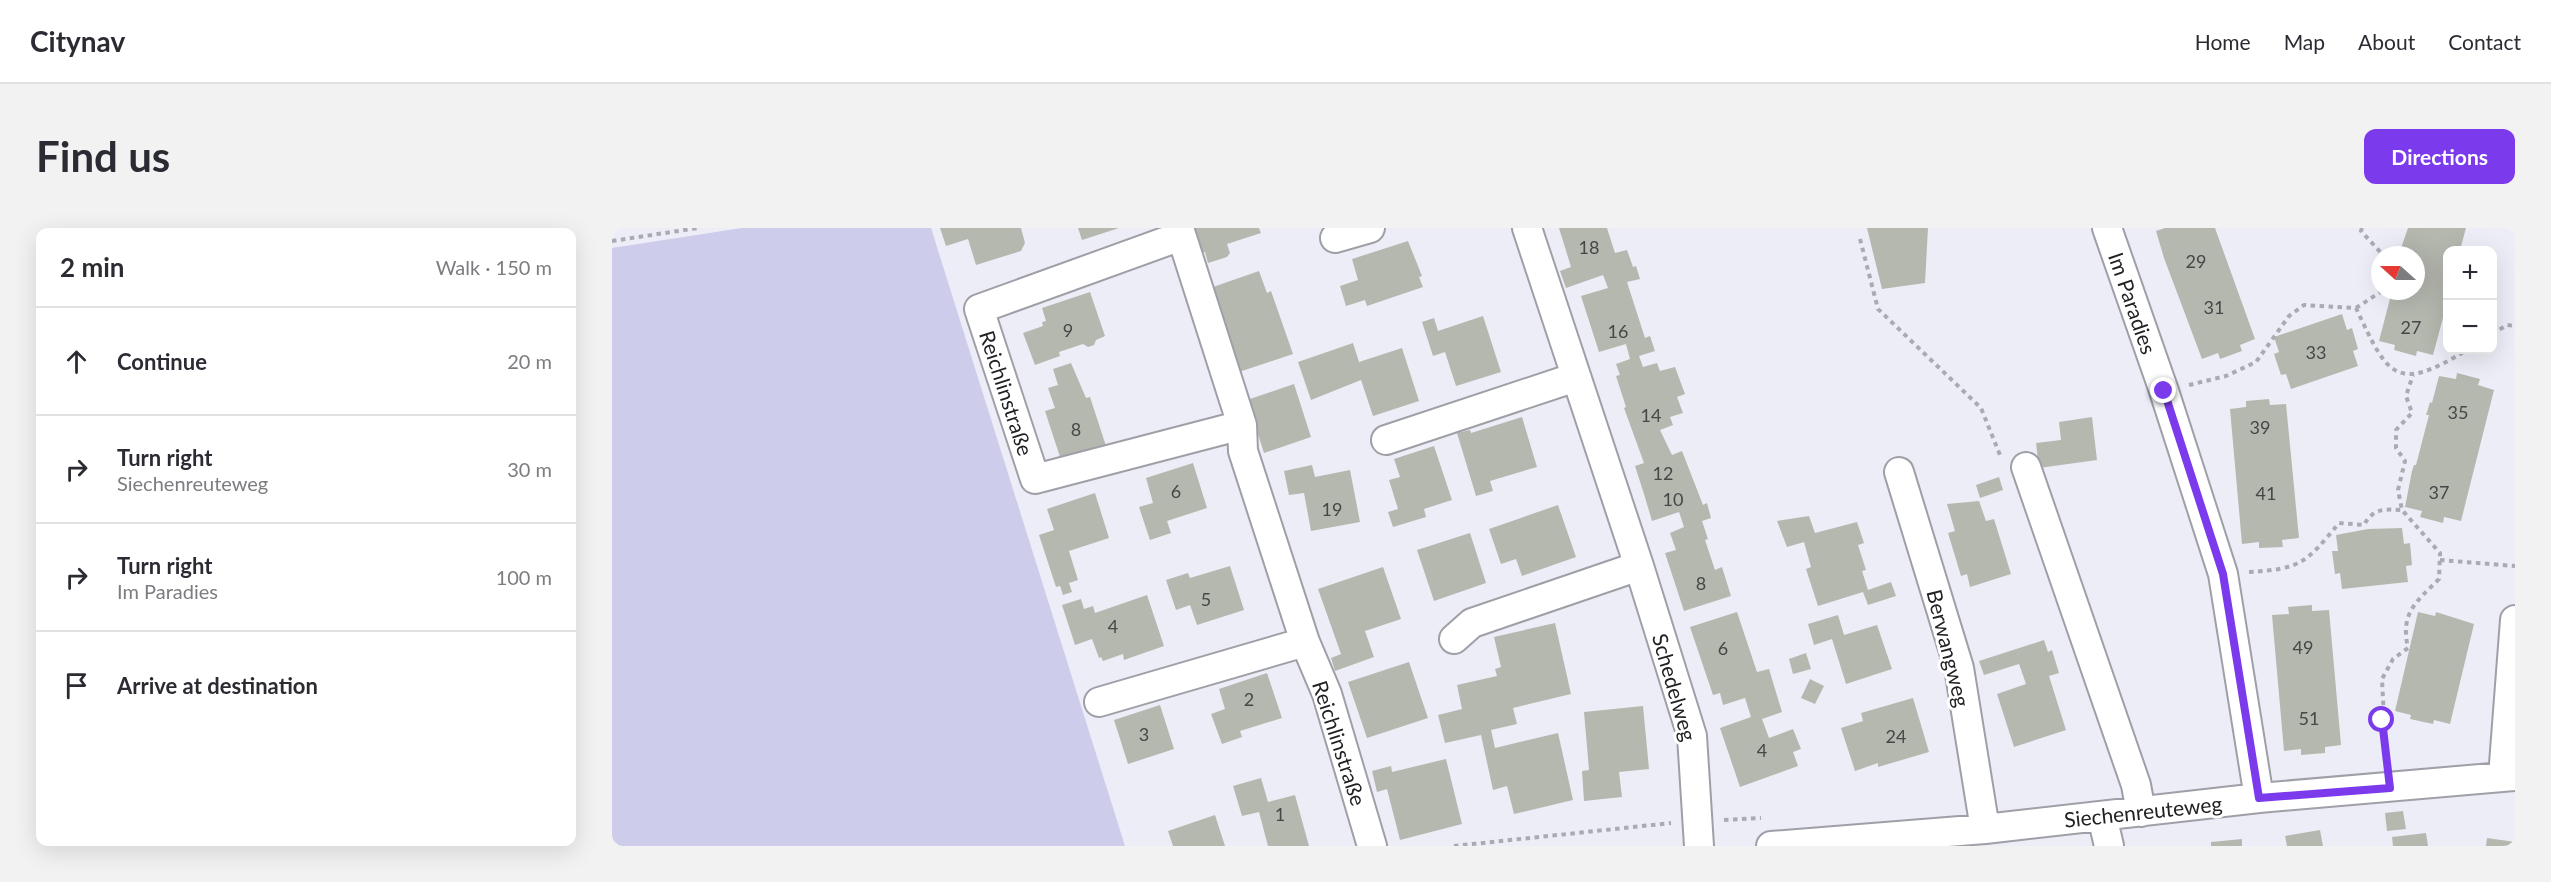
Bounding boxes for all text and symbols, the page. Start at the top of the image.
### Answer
text: Citynav [30,24,125,58]
text: Home [2195,29,2251,54]
text: Map [2284,29,2325,54]
text: About [2358,29,2415,54]
text: Contact [2448,29,2521,54]
button: Directions [2364,129,2515,184]
text: Find us [36,131,170,181]
house number: 18 [1579,236,1599,258]
north arrow [2371,246,2425,300]
map controls [2443,246,2497,354]
button: + [2443,246,2497,300]
street label: Im Paradies [2104,249,2162,357]
house number: 29 [2186,250,2206,272]
text: 2 min [60,251,124,283]
text: Walk · 150 m [436,255,552,279]
house number: 31 [2204,296,2224,318]
button: − [2443,300,2497,354]
house number: 27 [2401,316,2421,338]
house number: 9 [1063,319,1073,341]
house number: 16 [1608,320,1628,342]
street label: Reichlinstraße [975,327,1039,459]
house number: 33 [2306,341,2326,363]
icon: ahead [60,345,93,378]
text: Continue [117,348,207,375]
text: 20 m [507,349,552,373]
route end [2150,377,2176,403]
house number: 35 [2448,401,2468,423]
house number: 14 [1641,404,1661,426]
house number: 39 [2250,416,2270,438]
house number: 8 [1071,418,1081,440]
text: Turn right [117,444,212,471]
icon: right [60,453,93,486]
text: 30 m [507,457,552,481]
house number: 12 [1653,462,1673,484]
text: Siechenreuteweg [117,471,268,495]
house number: 6 [1171,480,1181,502]
house number: 37 [2429,481,2449,503]
house number: 41 [2256,482,2276,504]
house number: 10 [1663,488,1683,510]
house number: 19 [1322,498,1342,520]
text: Turn right [117,552,212,579]
icon: right [60,561,93,594]
text: 100 m [496,565,552,589]
house number: 8 [1696,572,1706,594]
text: Im Paradies [117,579,218,603]
street label: Berwangweg [1922,587,1976,709]
house number: 5 [1201,588,1211,610]
house number: 4 [1108,615,1118,637]
street label: Schedelweg [1648,631,1702,744]
house number: 49 [2293,636,2313,658]
house number: 6 [1718,637,1728,659]
icon: arrive [60,669,93,702]
text: Arrive at destination [117,672,318,699]
street label: Reichlinstraße [1308,677,1372,809]
house number: 2 [1244,688,1254,710]
route start [2368,706,2394,732]
house number: 51 [2299,707,2319,729]
house number: 3 [1139,723,1149,745]
house number: 24 [1886,725,1906,747]
house number: 4 [1757,739,1767,761]
street label: Siechenreuteweg [2063,790,2223,832]
house number: 1 [1275,803,1285,825]

